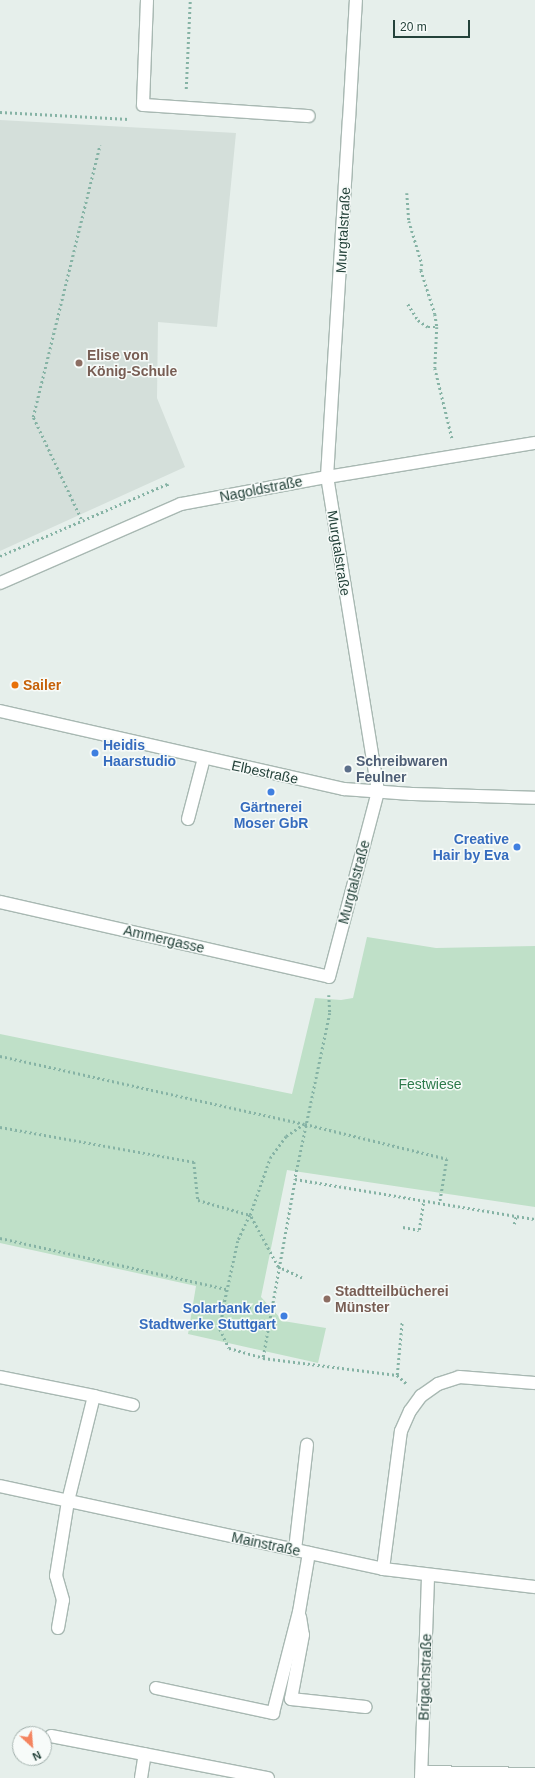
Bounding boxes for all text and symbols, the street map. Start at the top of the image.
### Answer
scale bar [395,12,472,38]
text: 20 m [400,20,427,34]
street label: Murgtalstraße [332,186,354,274]
place label: Elise von König-Schule [87,347,177,380]
marker: Elise von König-Schule [74,358,84,368]
street label: Nagoldstraße [218,473,304,505]
street label: Murgtalstraße [324,509,354,597]
place label: Sailer [23,677,61,693]
marker: Sailer [10,680,20,690]
place label: Heidis Haarstudio [103,737,176,770]
marker: Heidis Haarstudio [90,748,100,758]
place label: Schreibwaren Feulner [356,753,448,786]
street label: Elbestraße [230,757,300,787]
marker: Schreibwaren Feulner [343,764,353,774]
marker: Gärtnerei Moser GbR [266,787,276,797]
place label: Gärtnerei Moser GbR [234,799,308,832]
place label: Creative Hair by Eva [433,831,509,864]
street label: Murgtalstraße [335,838,373,926]
marker: Creative Hair by Eva [512,842,522,852]
street label: Ammergasse [122,922,206,956]
park label: Festwiese [398,1076,462,1092]
place label: Stadtteilbücherei Münster [335,1283,449,1316]
marker: Stadtteilbücherei Münster [322,1294,332,1304]
place label: Solarbank der Stadtwerke Stuttgart [139,1300,276,1332]
marker: Solarbank der Stadtwerke Stuttgart [279,1311,289,1321]
street label: Mainstraße [230,1529,302,1559]
street label: Brigachstraße [415,1633,435,1721]
north arrow [12,1726,52,1766]
text: N [31,1749,43,1763]

